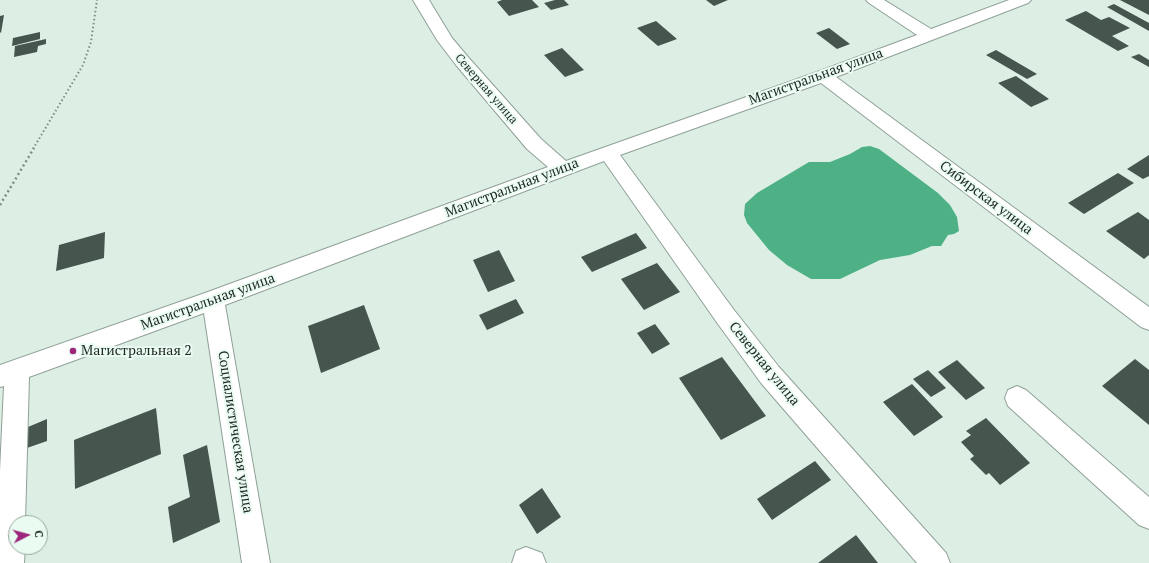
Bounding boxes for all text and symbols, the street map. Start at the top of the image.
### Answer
street label: Магистральная улица [747,45,885,109]
street label: Северная улица [452,51,520,127]
street label: Магистральная улица [443,155,581,221]
street label: Сибирская улица [936,158,1036,238]
street label: Магистральная улица [139,270,277,334]
street label: Северная улица [725,319,803,409]
place label: Магистральная 2 [81,343,192,359]
marker: Магистральная 2 [68,346,78,356]
street label: Социалистическая улица [214,350,256,514]
north arrow [8,515,48,555]
text: С [32,530,46,538]

